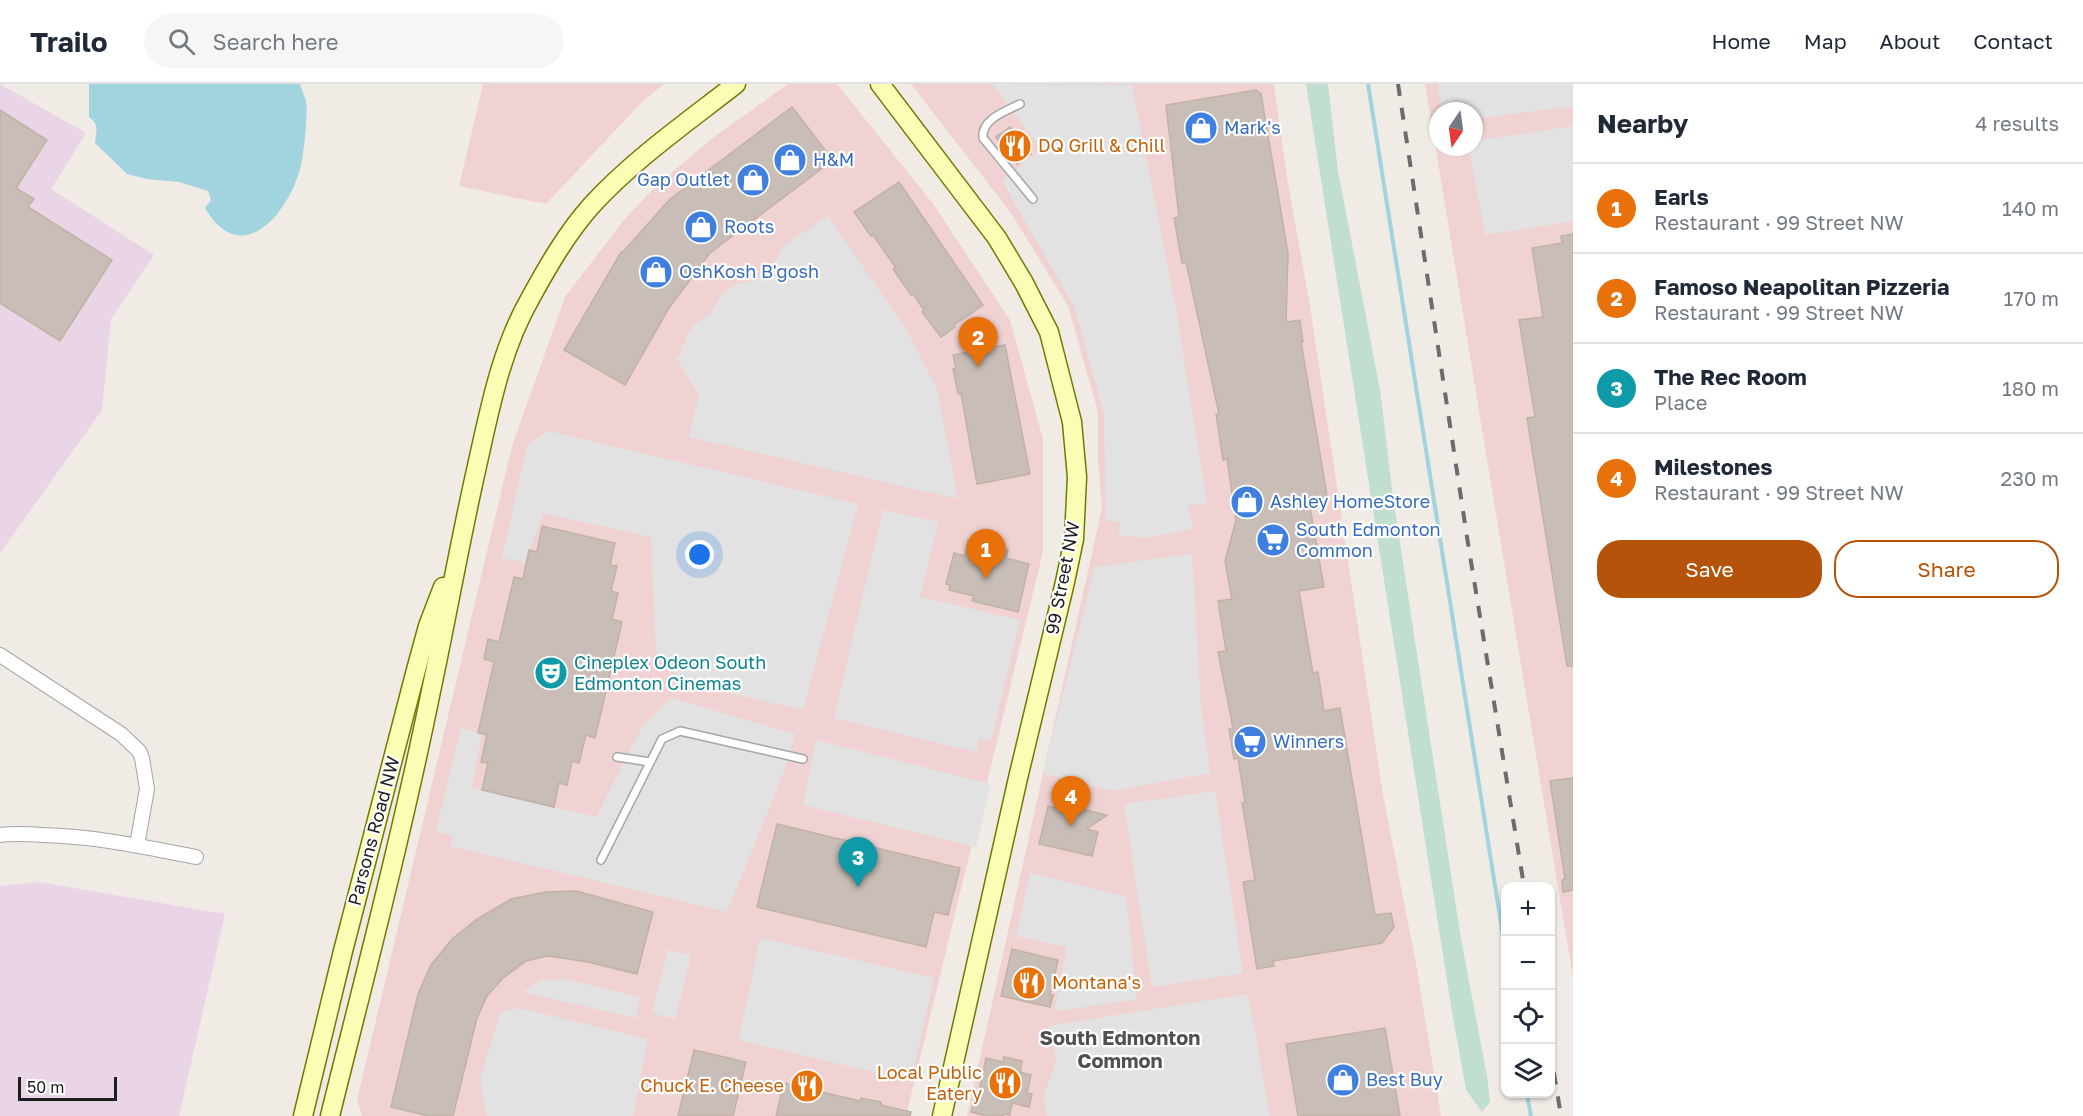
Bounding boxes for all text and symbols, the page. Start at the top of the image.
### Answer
search box [144,14,564,68]
text: Trailo [30,25,108,58]
icon: search [165,25,198,58]
text: Search here [213,28,339,55]
text: Home [1711,28,1771,54]
text: Map [1804,28,1847,54]
text: About [1880,28,1940,54]
text: Contact [1973,28,2053,54]
north arrow [1429,102,1483,156]
text: Nearby [1597,108,1688,139]
shop icon: Mark's [1183,110,1219,146]
text: 4 results [1975,111,2059,135]
place label: Mark's [1224,116,1281,138]
restaurant icon: DQ Grill & Chill [997,128,1033,164]
place label: DQ Grill & Chill [1038,134,1165,156]
shop icon: H&M [772,142,808,178]
place label: H&M [813,148,854,170]
shop icon: Gap Outlet [735,162,771,198]
place label: Gap Outlet [637,168,730,190]
text: Earls [1654,183,1709,210]
text: 1 [1611,196,1622,220]
text: 140 m [2002,196,2059,220]
shop icon: Roots [683,209,719,245]
text: Restaurant · 99 Street NW [1654,210,1904,234]
place label: Roots [724,215,774,237]
shop icon: OshKosh B'gosh [638,254,674,290]
place label: OshKosh B'gosh [679,260,819,282]
text: Famoso Neapolitan Pizzeria [1654,273,1950,300]
text: 2 [1610,286,1623,310]
text: 170 m [2004,286,2059,310]
text: Restaurant · 99 Street NW [1654,300,1904,324]
pin: 2 [958,318,998,367]
text: The Rec Room [1654,363,1807,390]
text: 3 [1610,376,1623,400]
text: 180 m [2002,376,2059,400]
text: Place [1654,390,1707,414]
text: Milestones [1654,453,1773,480]
text: 4 [1610,466,1623,490]
text: 230 m [2001,466,2059,490]
text: Restaurant · 99 Street NW [1654,480,1904,504]
shop icon: Ashley HomeStore [1229,484,1265,520]
place label: Ashley HomeStore [1270,490,1430,512]
place label: South Edmonton Common [1296,518,1441,561]
street label: 99 Street NW [1040,519,1084,636]
supermarket icon: South Edmonton Common [1255,522,1291,558]
pin: 1 [966,530,1006,579]
your location [685,540,714,569]
button: Save [1597,540,1822,598]
button: Share [1834,540,2059,598]
place label: Cineplex Odeon South Edmonton Cinemas [574,651,766,694]
theatre icon: Cineplex Odeon South Edmonton Cinemas [533,655,569,691]
supermarket icon: Winners [1232,724,1268,760]
place label: Winners [1273,730,1344,752]
street label: Parsons Road NW [343,754,404,908]
pin: 4 [1052,776,1090,826]
pin: 3 [838,838,878,887]
map controls [1501,882,1555,1098]
button: + [1501,882,1555,936]
button: − [1501,936,1555,990]
restaurant icon: Montana's [1011,965,1047,1001]
place label: Montana's [1052,971,1141,993]
button: locate [1501,990,1555,1044]
district label: South Edmonton Common [1040,1025,1200,1072]
button: layers [1501,1044,1555,1098]
place label: Local Public Eatery [877,1061,982,1104]
shop icon: Best Buy [1325,1062,1361,1098]
restaurant icon: Local Public Eatery [987,1065,1023,1101]
restaurant icon: Chuck E. Cheese [789,1068,825,1104]
place label: Best Buy [1366,1068,1443,1090]
scale bar [18,1074,117,1102]
place label: Chuck E. Cheese [640,1074,784,1096]
text: 50 m [27,1077,64,1097]

